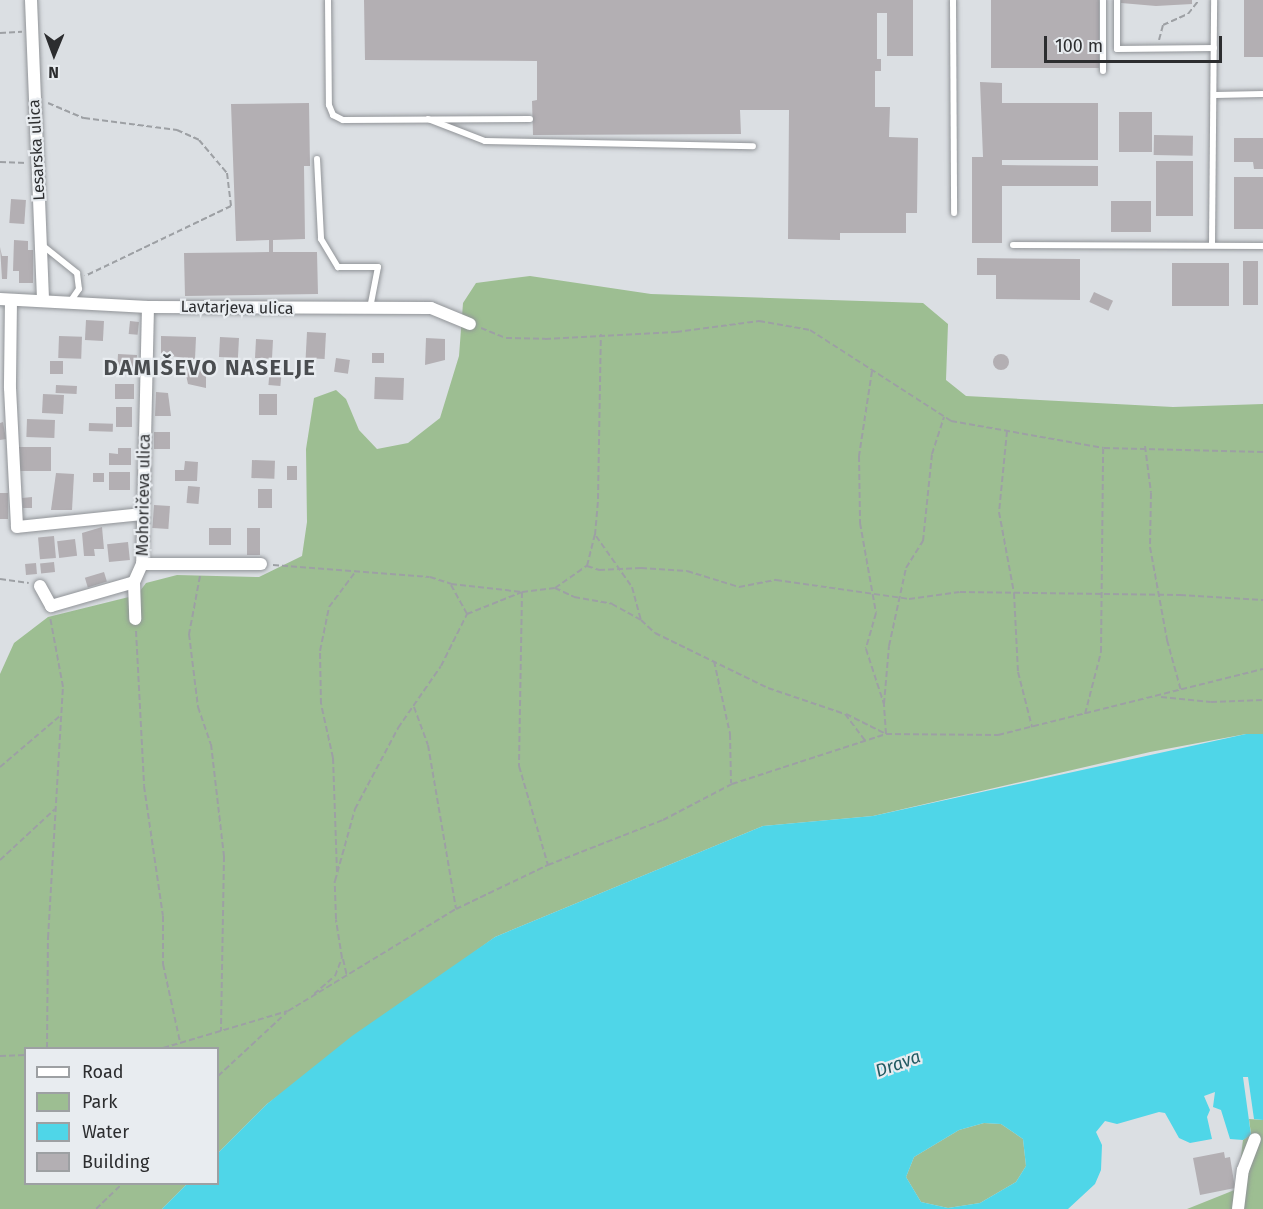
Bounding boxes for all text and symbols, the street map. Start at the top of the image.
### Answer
north arrow [24,24,84,84]
scale bar [1047,24,1226,62]
text: 100 m [1055,35,1103,57]
text: N [48,63,59,82]
street label: Lesarska ulica [25,99,49,201]
street label: Lavtarjeva ulica [180,297,294,319]
district label: DAMIŠEVO NASELJE [104,355,316,381]
street label: Mohoričeva ulica [133,434,155,556]
water label: Drava [872,1046,924,1082]
legend [24,1047,219,1185]
text: Road [82,1061,124,1083]
text: Park [82,1091,117,1113]
text: Water [82,1121,129,1143]
text: Building [82,1151,149,1173]

